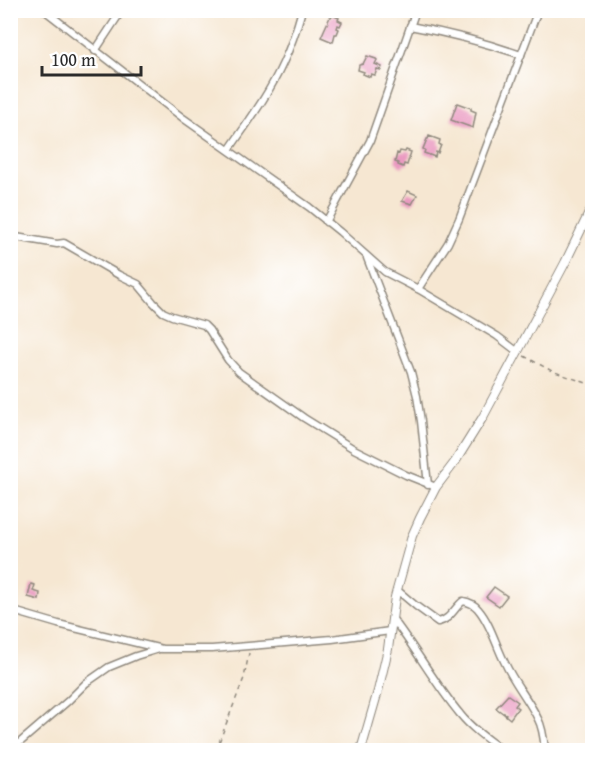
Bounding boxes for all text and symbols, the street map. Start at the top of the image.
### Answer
scale bar [42,39,141,77]
text: 100 m [51,46,96,73]

